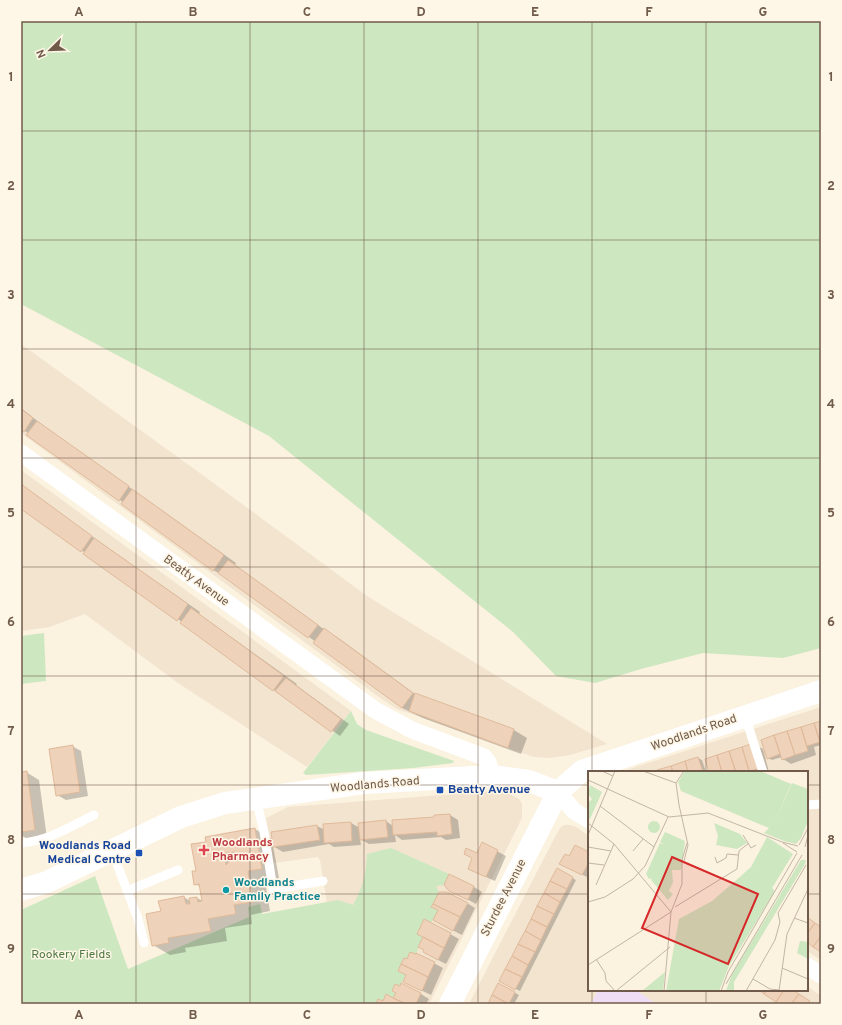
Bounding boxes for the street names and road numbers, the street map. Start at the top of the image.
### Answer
street label: Beatty Avenue [160,552,232,610]
street label: Woodlands Road [649,711,739,755]
street label: Woodlands Road [330,773,420,797]
street label: Sturdee Avenue [478,857,530,939]

